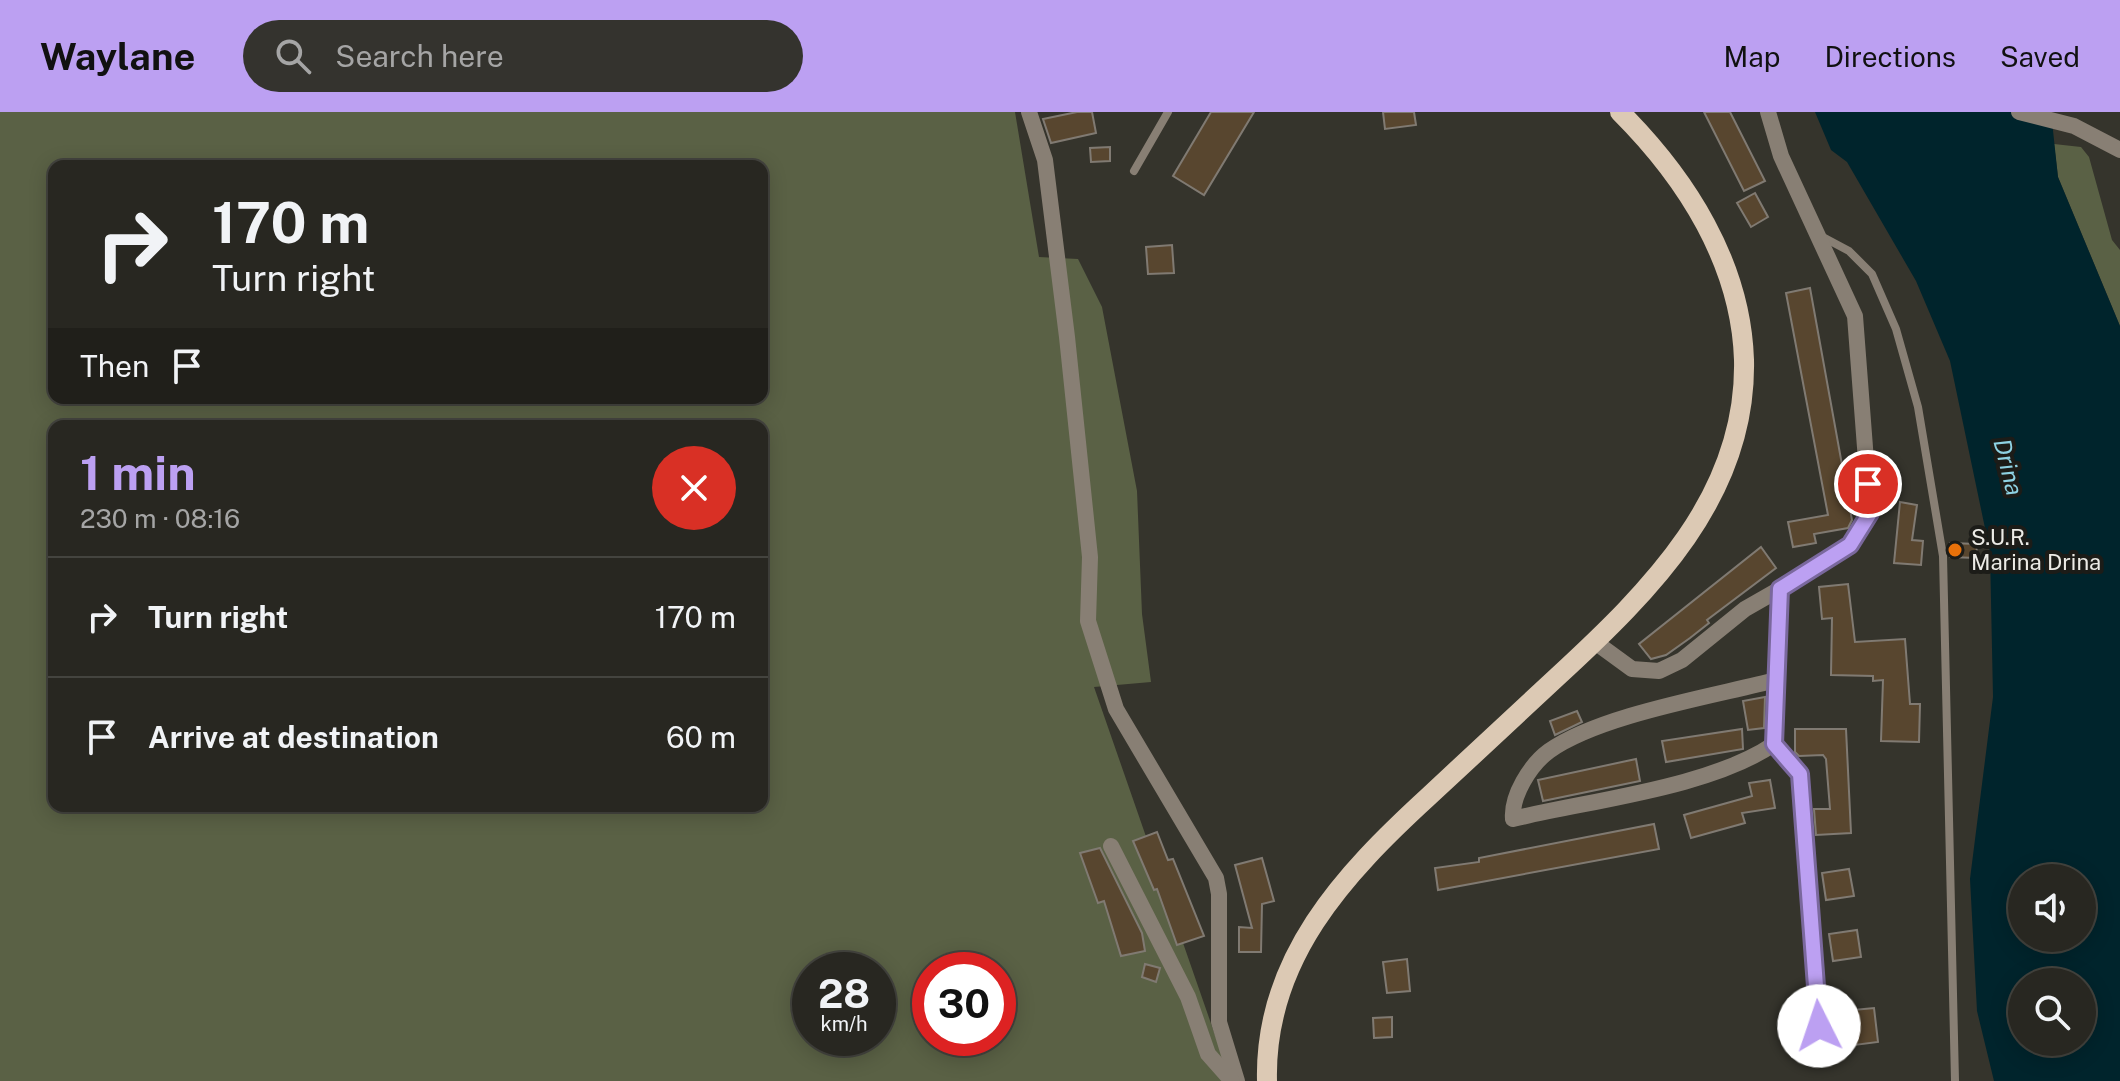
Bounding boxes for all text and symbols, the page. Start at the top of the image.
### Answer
search box [243,20,803,92]
text: Waylane [40,34,195,79]
icon: search [271,34,315,78]
text: Search here [335,38,504,74]
text: Map [1724,40,1780,73]
text: Directions [1824,40,1956,73]
text: Saved [2000,40,2080,73]
text: 170 m [212,190,369,256]
icon: right [80,192,184,296]
text: Turn right [212,257,375,299]
icon: arrive [165,344,209,388]
text: Then [80,348,149,384]
water label: Drina [1988,436,2030,498]
text: 1 min [80,444,196,501]
button: close [652,446,736,530]
pin [1834,450,1902,518]
icon: arrive [1846,462,1890,506]
text: 230 m · 08:16 [80,503,240,534]
place label: S.U.R. Marina Drina [1971,524,2101,575]
marker: S.U.R. Marina Drina [1946,541,1964,559]
icon: right [80,595,124,639]
text: Turn right [148,599,288,635]
text: 170 m [655,599,736,635]
icon: arrive [80,715,124,759]
text: Arrive at destination [148,719,439,755]
text: 60 m [666,719,736,755]
map controls [2008,864,2096,1056]
button: sound [2008,864,2096,952]
speed limit sign: 30 [912,952,1016,1056]
button: search [2008,968,2096,1056]
text: 28 [818,970,870,1017]
position arrow [1777,984,1861,1068]
text: km/h [820,1012,868,1036]

